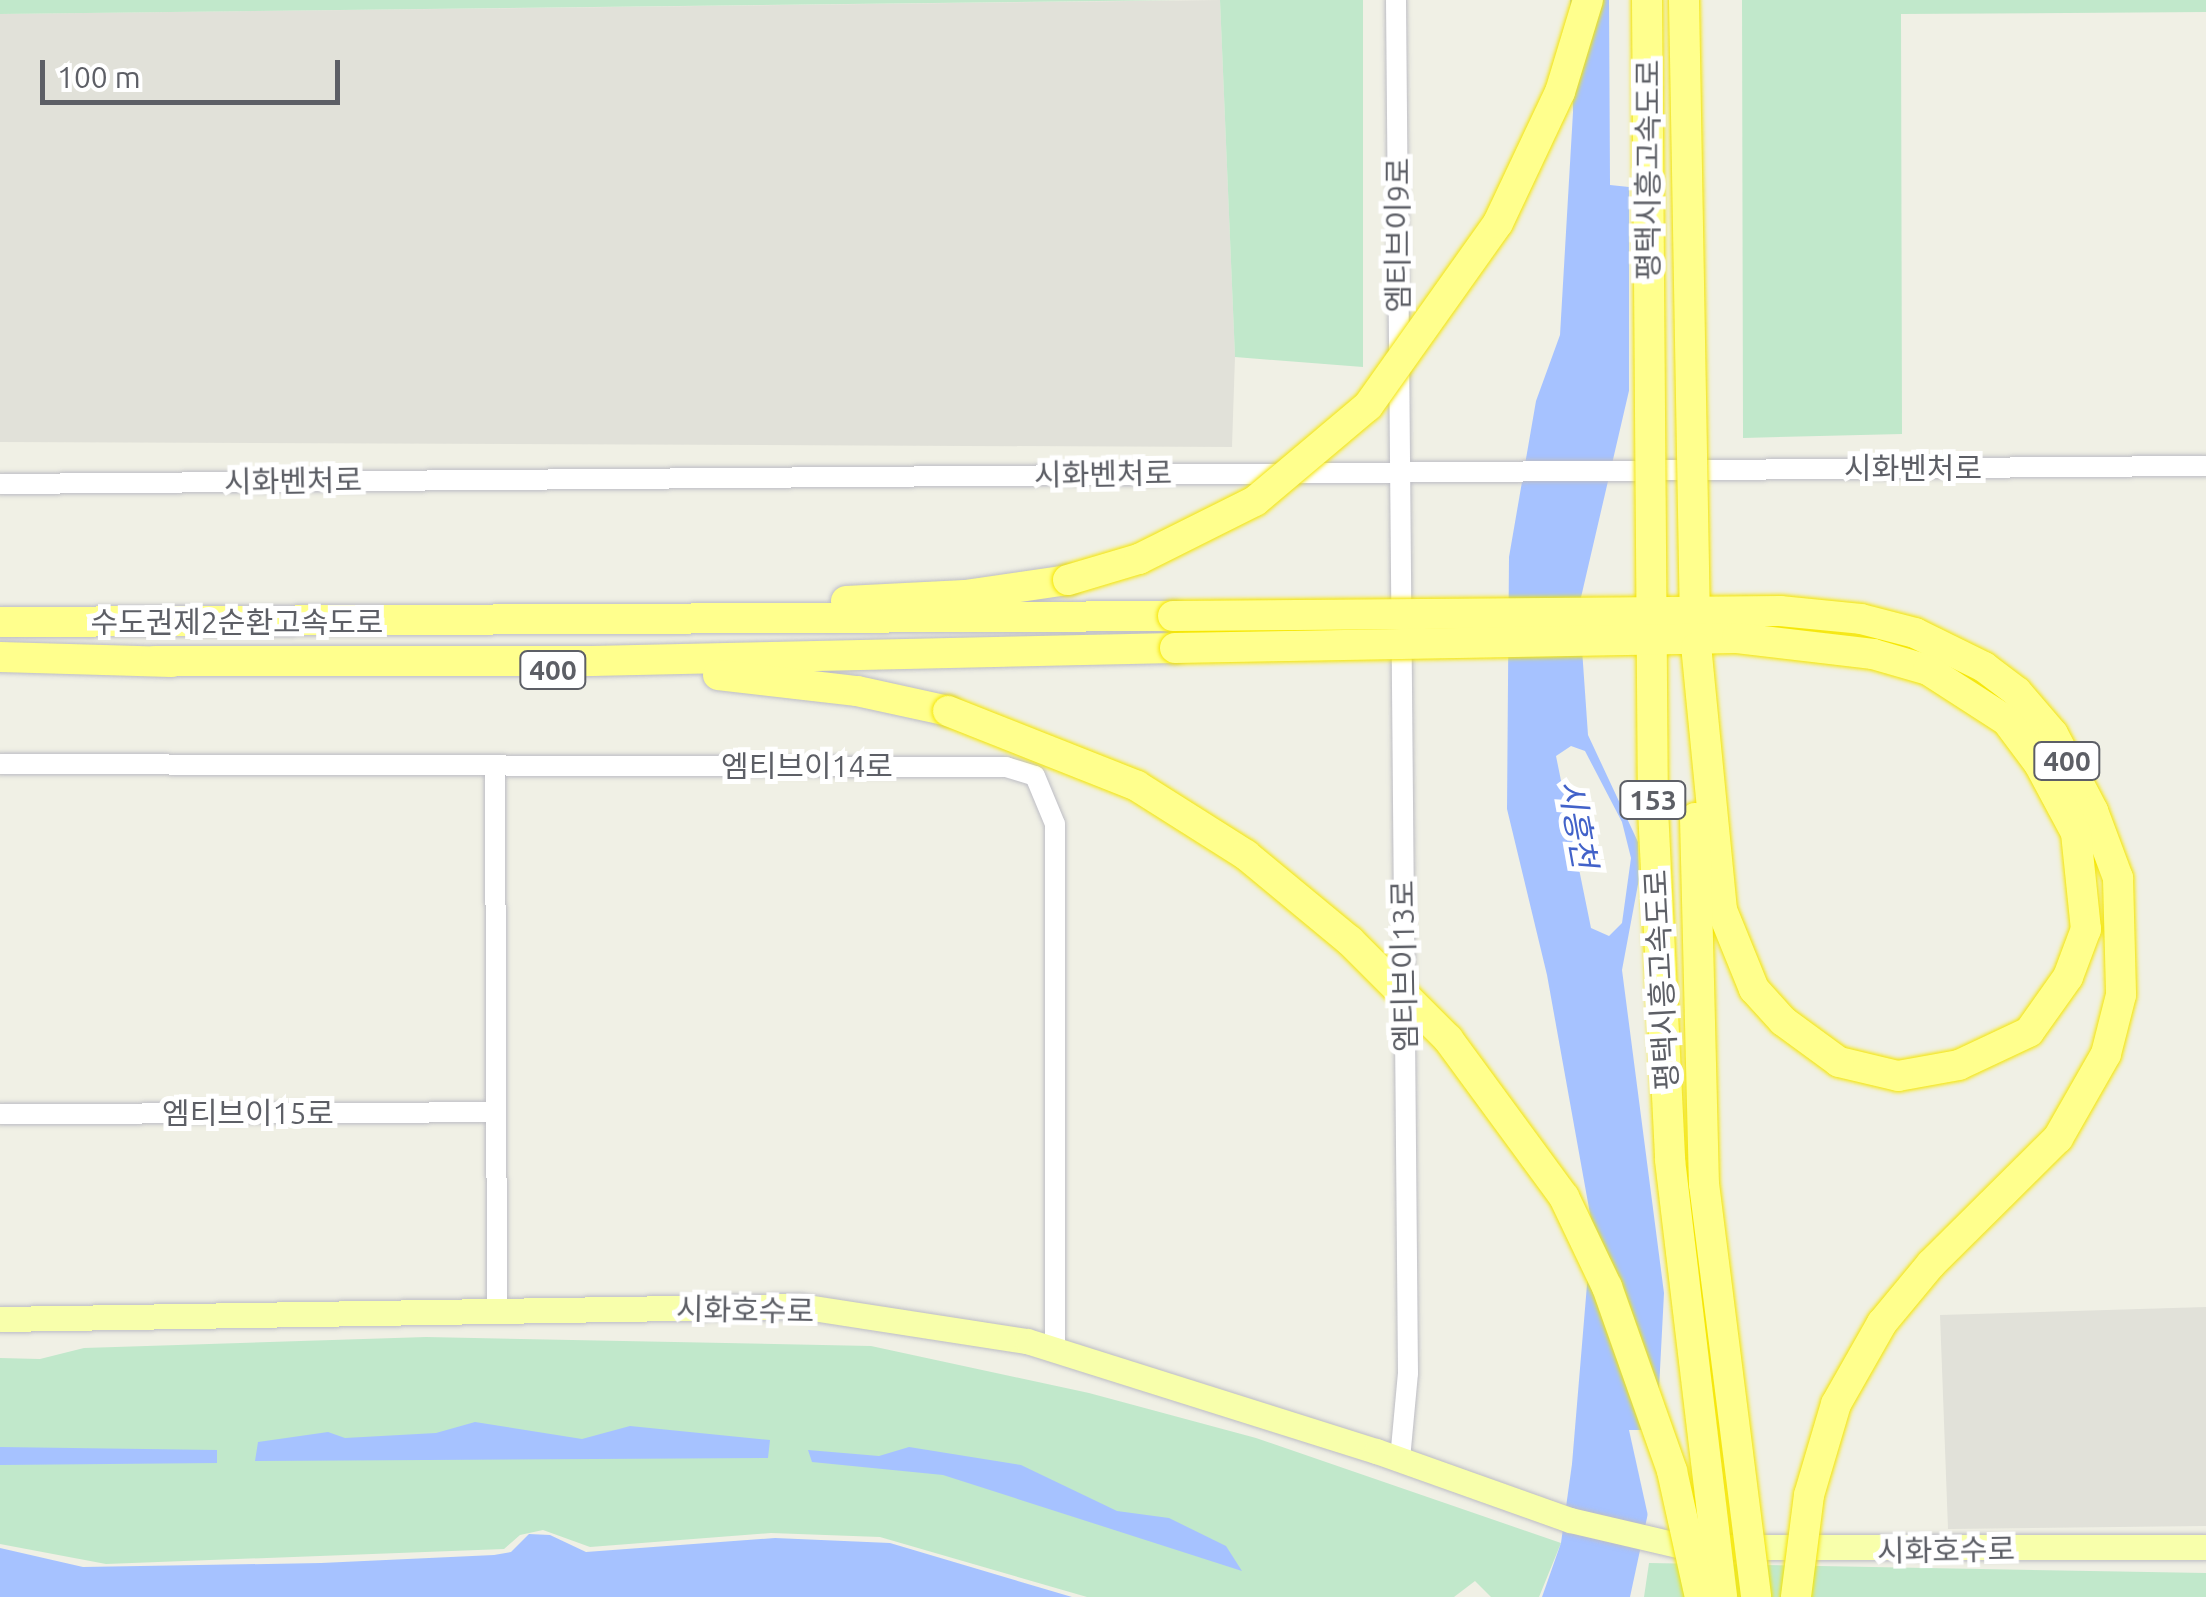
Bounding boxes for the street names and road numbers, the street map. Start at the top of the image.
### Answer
street label: 평택시흥고속도로 [1630,60,1666,280]
street label: 엠티브이9로 [1380,158,1416,312]
street label: 시화벤처로 [1844,450,1982,486]
street label: 시화벤처로 [1034,455,1172,493]
street label: 시화벤처로 [224,462,362,500]
street label: 수도권제2순환고속도로 [91,604,383,640]
road number: 400 [518,647,588,693]
road number: 400 [2032,738,2102,784]
street label: 엠티브이14로 [721,748,893,784]
road number: 153 [1618,777,1688,823]
street label: 평택시흥고속도로 [1637,869,1685,1091]
street label: 엠티브이13로 [1385,880,1423,1052]
street label: 엠티브이15로 [162,1095,334,1131]
street label: 시화호수로 [676,1291,814,1329]
street label: 시화호수로 [1877,1531,2015,1569]

